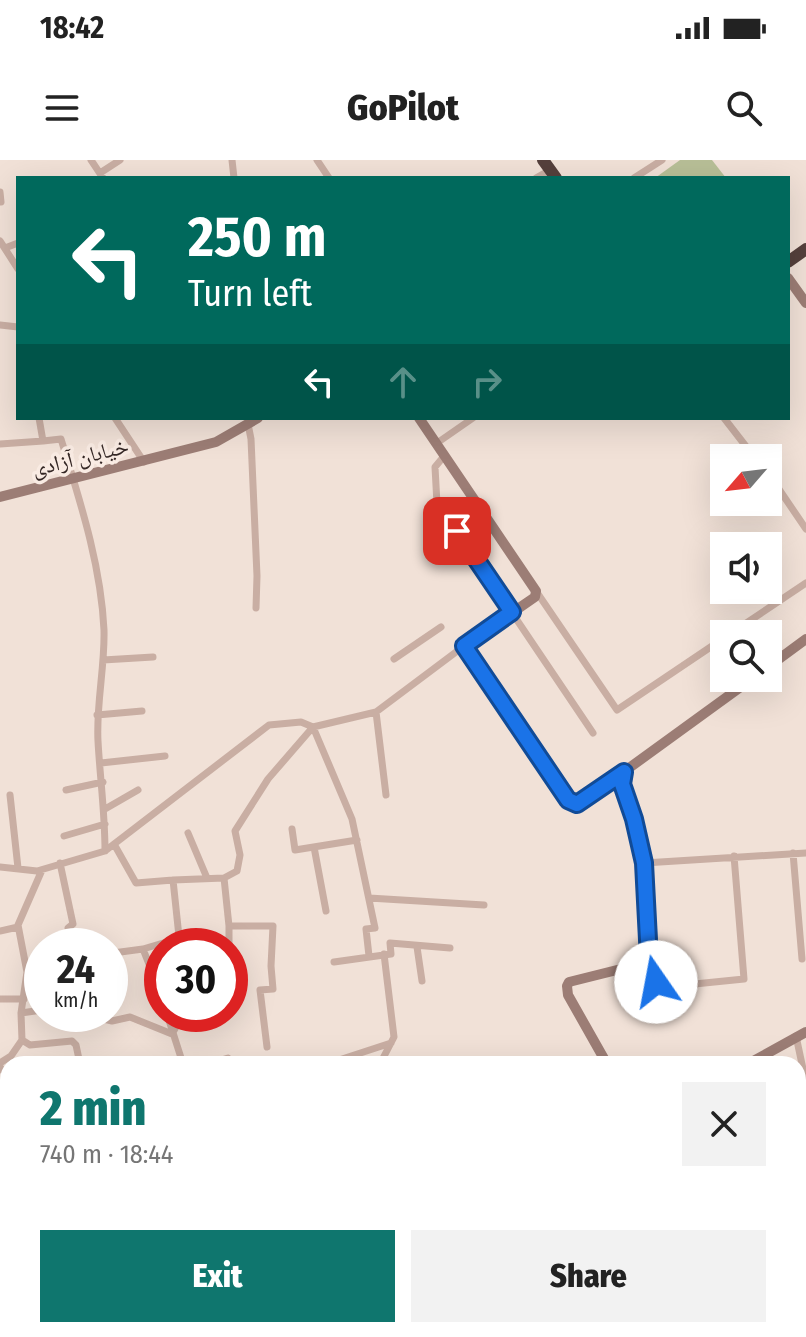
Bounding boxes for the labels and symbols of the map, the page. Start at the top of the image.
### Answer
street label: خیابان آزادی [29,432,131,482]
north arrow [710,444,782,516]
pin [423,497,491,565]
speed limit sign: 30 [144,928,248,1032]
position arrow [614,940,698,1024]

